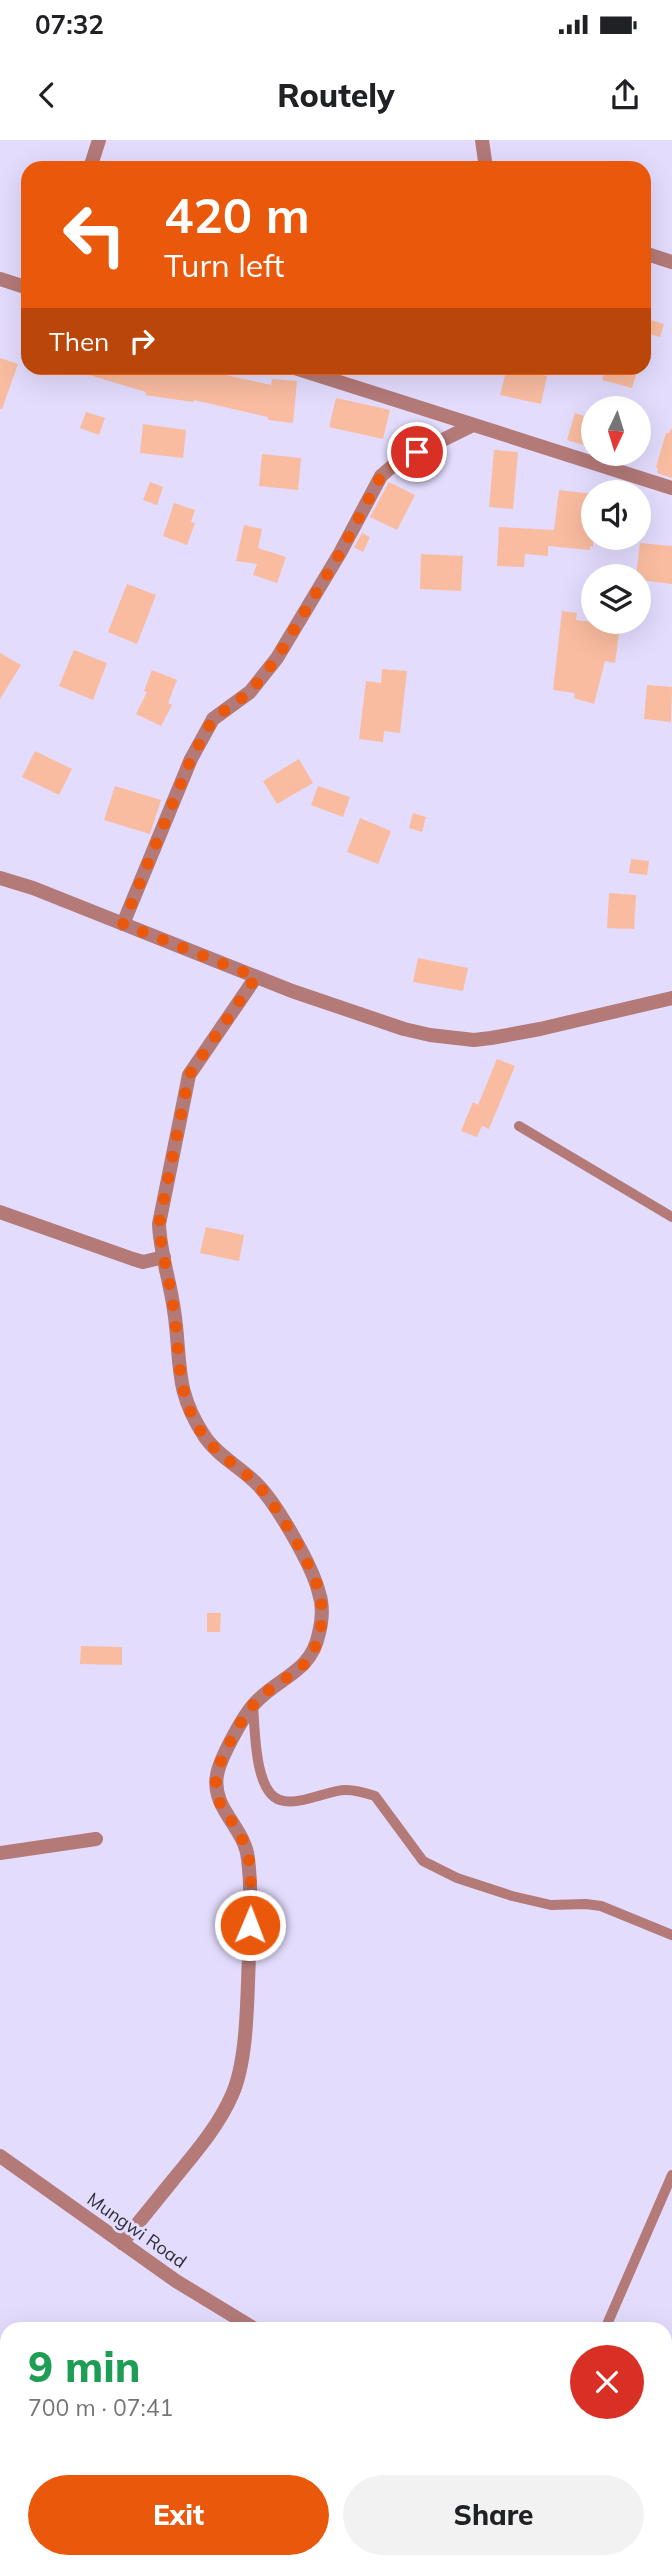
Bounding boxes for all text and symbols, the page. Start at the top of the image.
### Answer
text: 07:32 [35,8,104,41]
text: Routely [277,75,395,115]
icon: back [28,76,66,114]
icon: share [606,76,644,114]
text: 420 m [164,184,310,245]
icon: left [49,189,140,280]
text: Turn left [164,245,284,285]
icon: right [123,322,161,360]
text: Then [49,325,109,358]
north arrow [581,396,651,466]
map controls [581,396,651,634]
pin [387,422,447,482]
icon: arrive [398,433,436,471]
button: sound [581,480,651,550]
button: layers [581,564,651,634]
position arrow [213,1888,287,1962]
street label: Mungwi Road [83,2187,191,2273]
text: 9 min [28,2340,141,2393]
button: close [570,2345,644,2419]
text: 700 m · 07:41 [28,2393,173,2422]
button: Exit [28,2475,329,2555]
button: Share [343,2475,644,2555]

